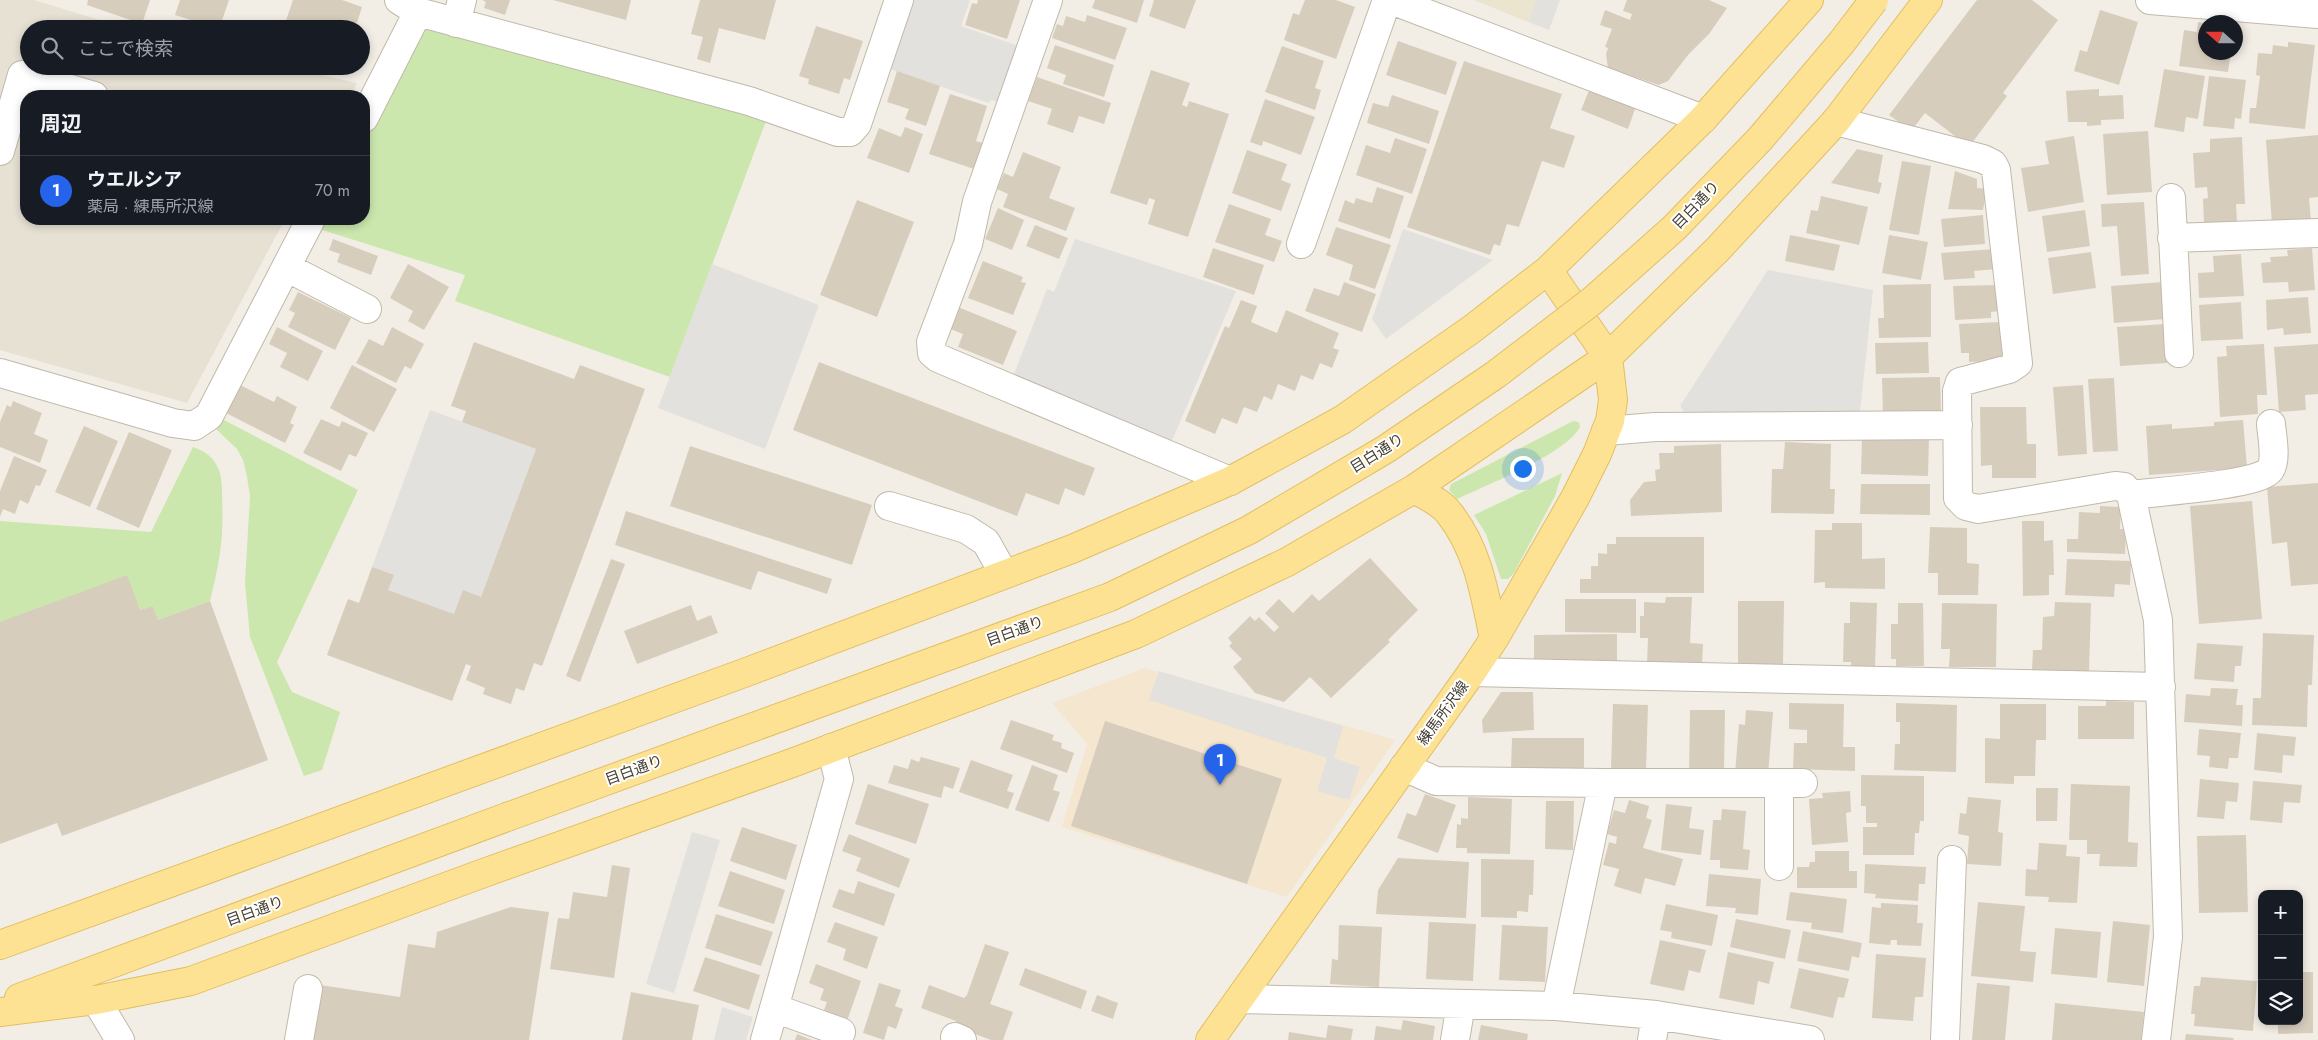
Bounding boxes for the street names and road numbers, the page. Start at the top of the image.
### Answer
street label: 目白通り [1667,176,1725,234]
street label: 目白通り [1346,428,1408,478]
street label: 目白通り [983,610,1047,652]
street label: 練馬所沢線 [1412,676,1474,750]
street label: 目白通り [602,749,666,791]
street label: 目白通り [223,890,287,932]

